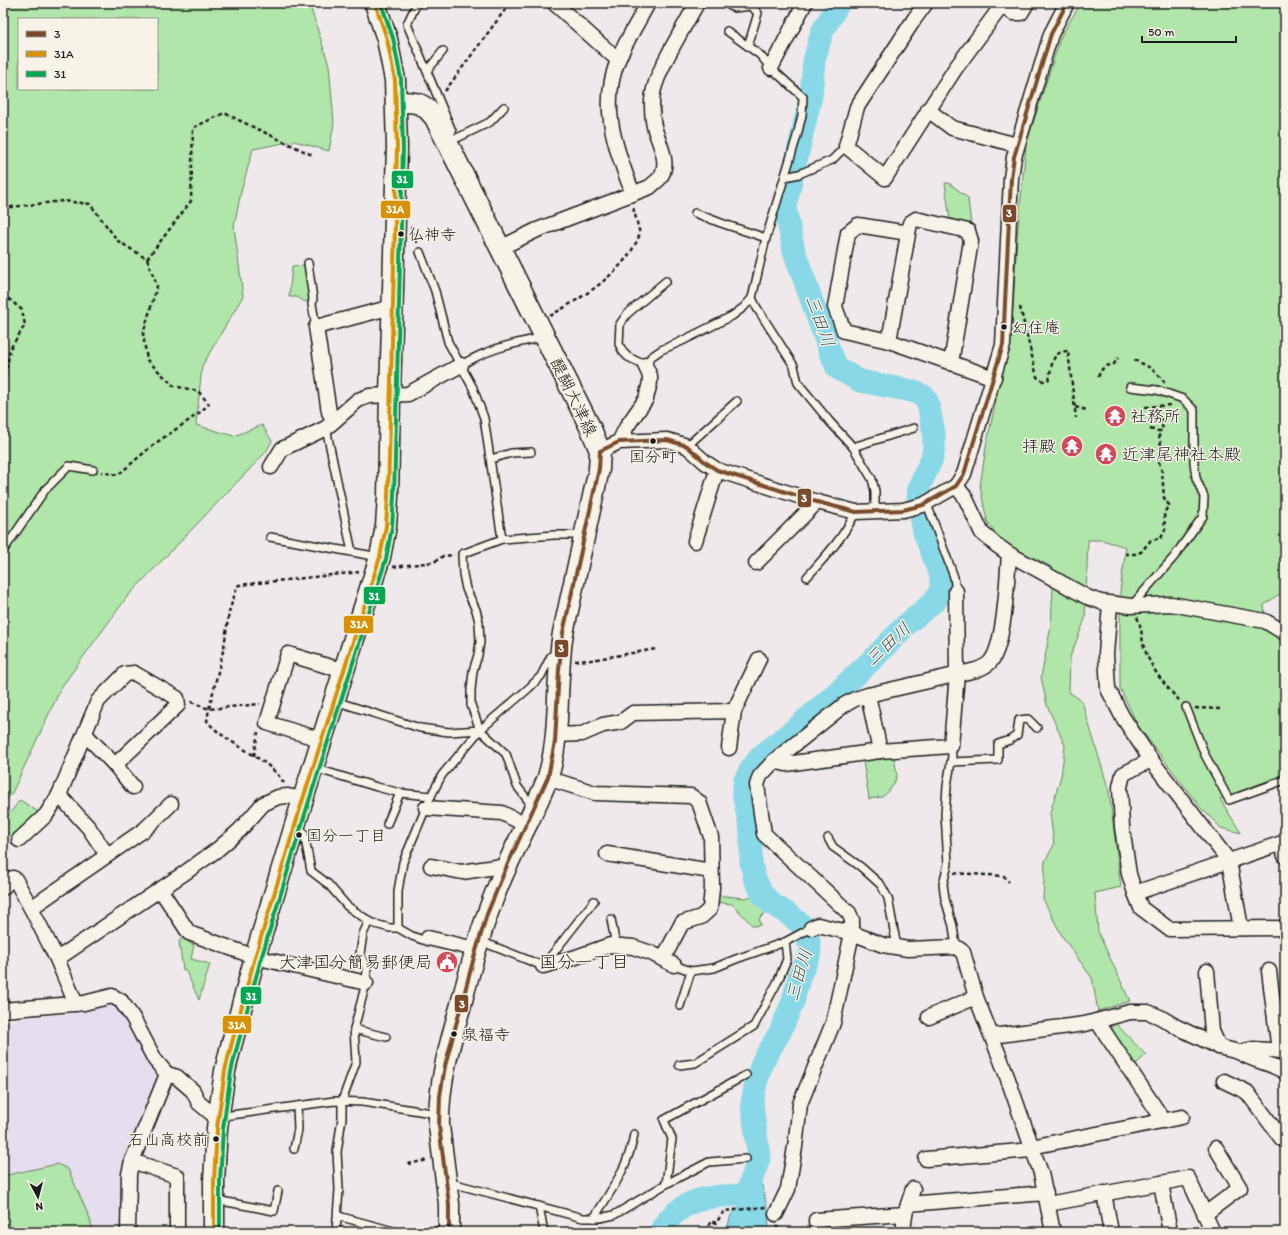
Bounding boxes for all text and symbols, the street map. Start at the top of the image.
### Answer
legend [18,18,158,90]
scale bar [1142,18,1236,44]
text: 50 m [1148,25,1174,39]
text: 3 [54,27,61,41]
text: 31A [54,47,74,61]
text: 31 [54,67,67,81]
line badge: 31 [391,170,414,189]
text: 31 [396,173,408,186]
line badge: 31A [380,200,411,219]
text: 31A [386,203,405,216]
line badge: 3 [1002,204,1017,223]
text: 3 [1006,207,1012,220]
place label: 仏神寺 [408,225,456,244]
marker: 仏神寺 [396,229,406,239]
water label: 三田川 [800,292,840,350]
place label: 幻住庵 [1012,318,1060,337]
marker: 幻住庵 [999,322,1009,332]
street label: 醍醐大津線 [546,354,602,440]
temple icon: 社務所 [1102,403,1128,429]
place label: 社務所 [1130,406,1181,426]
temple icon: 拝殿 [1059,433,1085,459]
marker: 国分町 [648,436,658,446]
place label: 拝殿 [1022,436,1056,456]
temple icon: 近津尾神社本殿 [1093,441,1119,467]
place label: 近津尾神社本殿 [1122,444,1241,464]
place label: 国分町 [629,447,677,466]
line badge: 3 [797,488,812,508]
text: 3 [801,492,807,505]
line badge: 31 [363,586,386,605]
text: 31 [368,590,380,603]
line badge: 31A [343,615,374,634]
text: 31A [350,618,369,631]
water label: 三田川 [861,618,915,670]
line badge: 3 [554,639,569,658]
text: 3 [558,642,564,655]
place label: 国分一丁目 [306,826,386,845]
marker: 国分一丁目 [294,830,304,840]
water label: 三田川 [781,946,817,1004]
public building icon: 大津国分簡易郵便局 [434,949,460,975]
district label: 国分一丁目 [539,951,629,973]
place label: 大津国分簡易郵便局 [279,952,432,972]
line badge: 31 [240,986,262,1005]
text: 31 [245,990,257,1003]
line badge: 3 [454,994,469,1013]
text: 3 [459,998,465,1011]
line badge: 31A [222,1015,252,1034]
text: 31A [228,1019,247,1032]
place label: 泉福寺 [462,1025,510,1044]
marker: 泉福寺 [449,1029,459,1039]
place label: 石山高校前 [128,1130,208,1149]
marker: 石山高校前 [211,1134,221,1144]
north arrow [18,1177,58,1217]
text: N [35,1200,44,1213]

